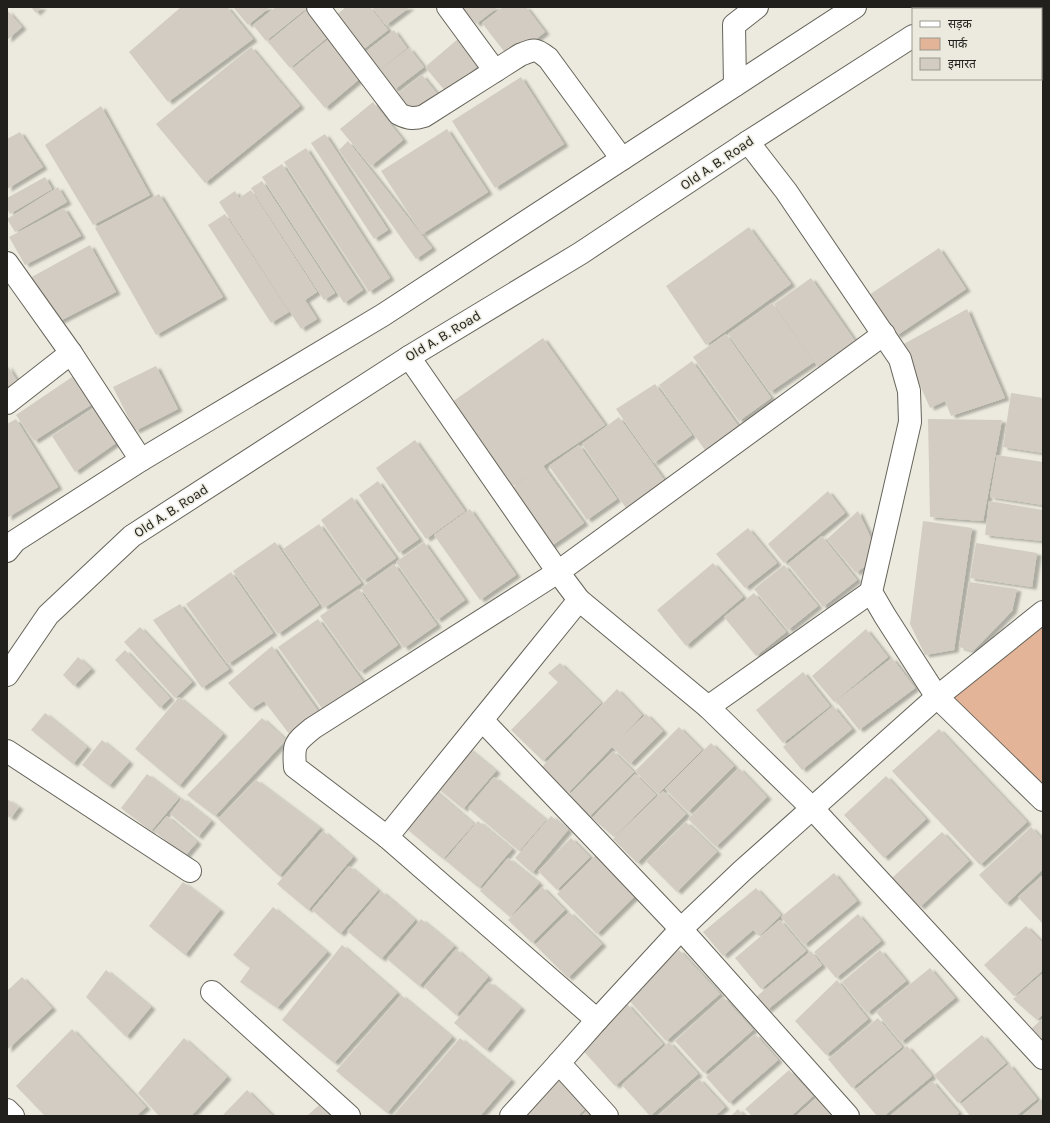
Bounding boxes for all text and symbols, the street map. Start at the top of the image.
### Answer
legend [912,8,1042,80]
text: सड़क [948,17,973,31]
text: पार्क [948,37,968,51]
text: इमारत [948,57,977,71]
street label: Old A. B. Road [677,132,757,194]
street label: Old A. B. Road [402,307,484,365]
street label: Old A. B. Road [131,481,211,541]

